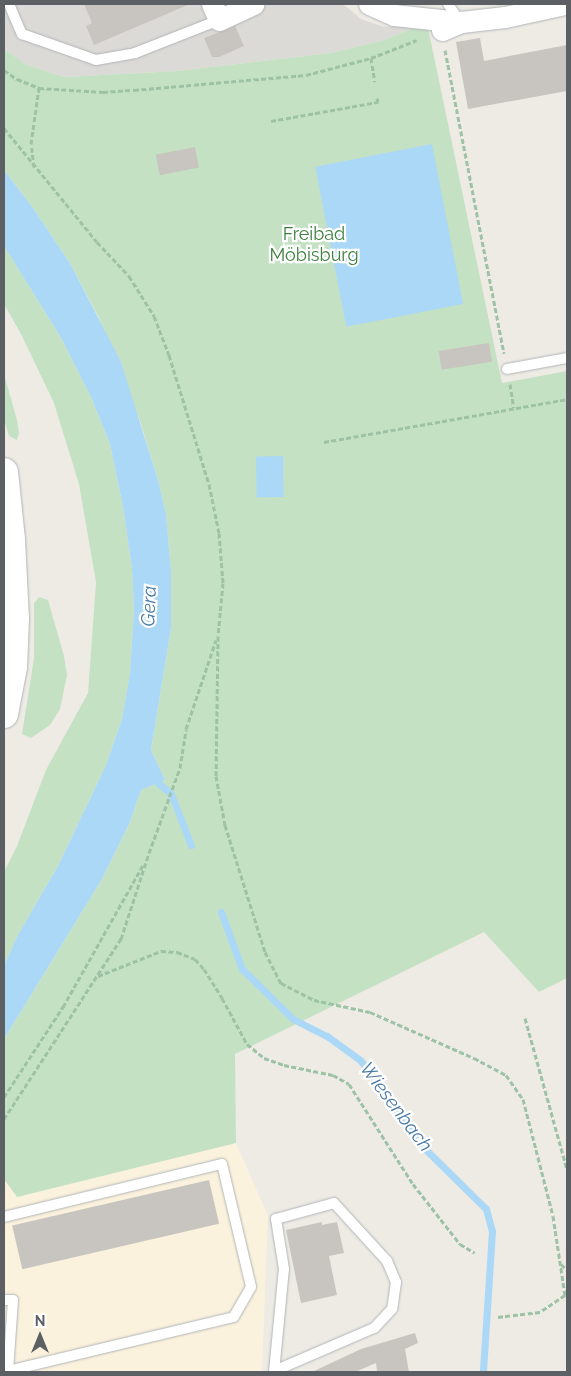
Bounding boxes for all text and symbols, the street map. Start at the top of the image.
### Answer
park label: Freibad Möbisburg [269,224,359,266]
water label: Gera [137,585,161,627]
water label: Wiesenbach [355,1058,437,1156]
north arrow [15,1311,65,1361]
text: N [35,1313,45,1329]

